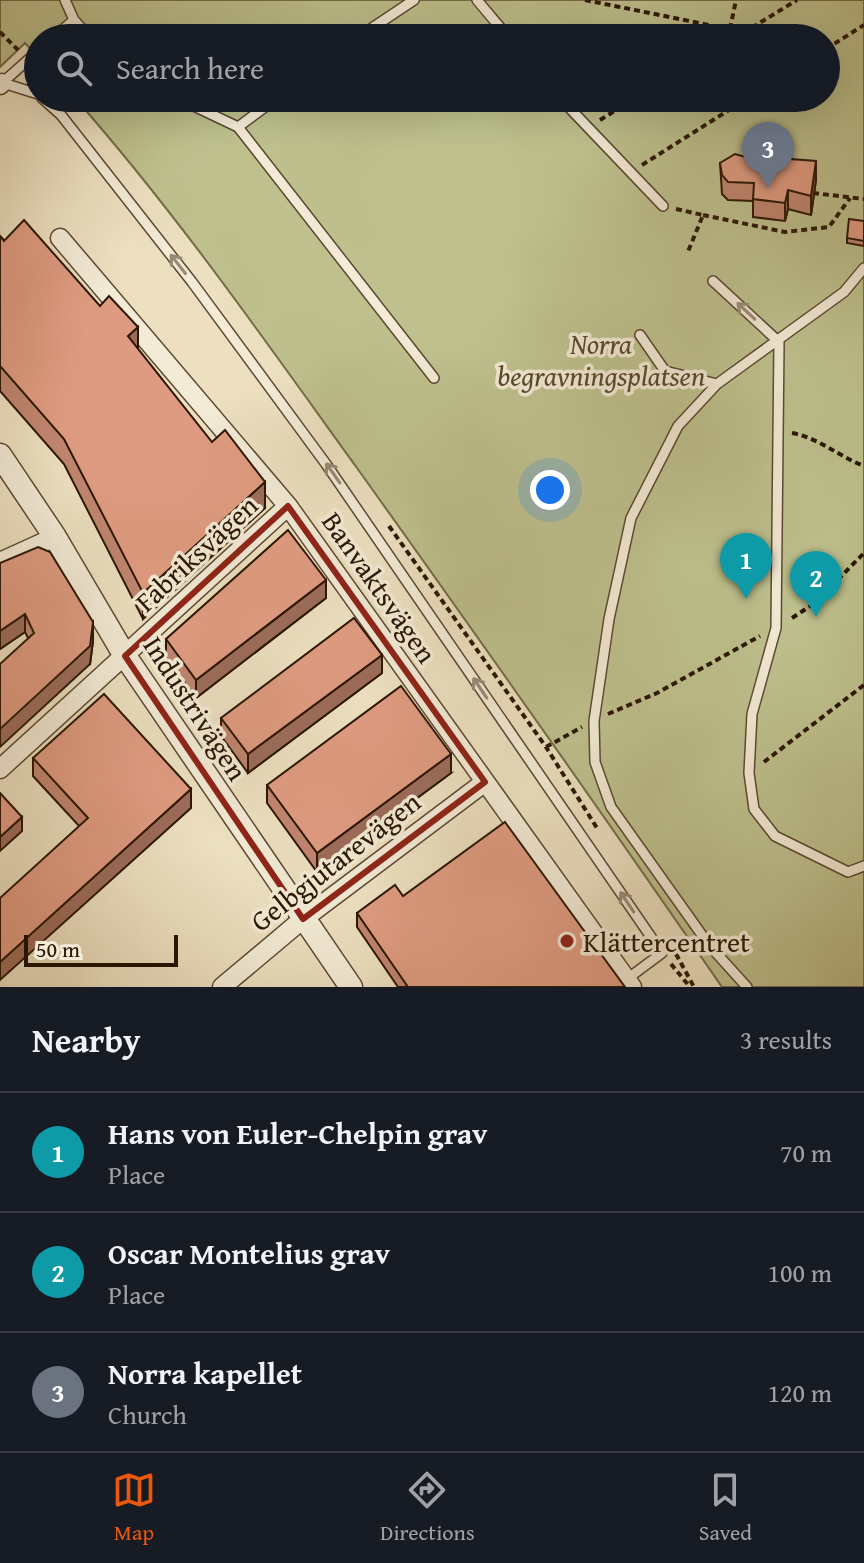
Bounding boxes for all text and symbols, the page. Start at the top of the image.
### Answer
search box [24,24,840,112]
icon: search [52,46,96,90]
text: Search here [116,46,264,90]
pin: 3 [742,122,794,188]
one-way arrow [170,254,187,275]
one-way arrow [736,302,756,321]
park label: Norra begravningsplatsen [497,323,705,396]
one-way arrow [325,463,341,485]
your location [530,470,570,510]
street label: Fabriksvägen [125,485,267,621]
street label: Banvaktsvägen [313,503,448,671]
pin: 1 [720,533,772,599]
pin: 2 [790,551,842,617]
street label: Industrivägen [134,628,258,788]
one-way arrow [472,677,488,699]
street label: Gelbgjutarevägen [241,781,429,941]
one-way arrow [619,892,635,914]
place label: Klättercentret [583,921,750,962]
scale bar [24,931,178,967]
marker: Klättercentret [558,932,576,950]
text: 50 m [36,933,80,965]
text: Nearby [32,1015,141,1064]
text: 3 results [740,1020,832,1059]
text: Hans von Euler-Chelpin grav [108,1111,487,1155]
text: 1 [51,1133,65,1172]
text: 70 m [780,1133,832,1172]
text: Place [108,1155,165,1194]
text: Oscar Montelius grav [108,1231,390,1275]
text: 2 [51,1253,65,1292]
text: 100 m [767,1253,832,1292]
text: Place [108,1275,165,1314]
text: Norra kapellet [108,1351,302,1395]
text: 3 [51,1373,65,1412]
text: 120 m [767,1373,832,1412]
text: Church [108,1395,187,1434]
tab: Map [112,1468,156,1548]
tab: Directions [380,1468,475,1548]
tab: Saved [699,1468,752,1548]

